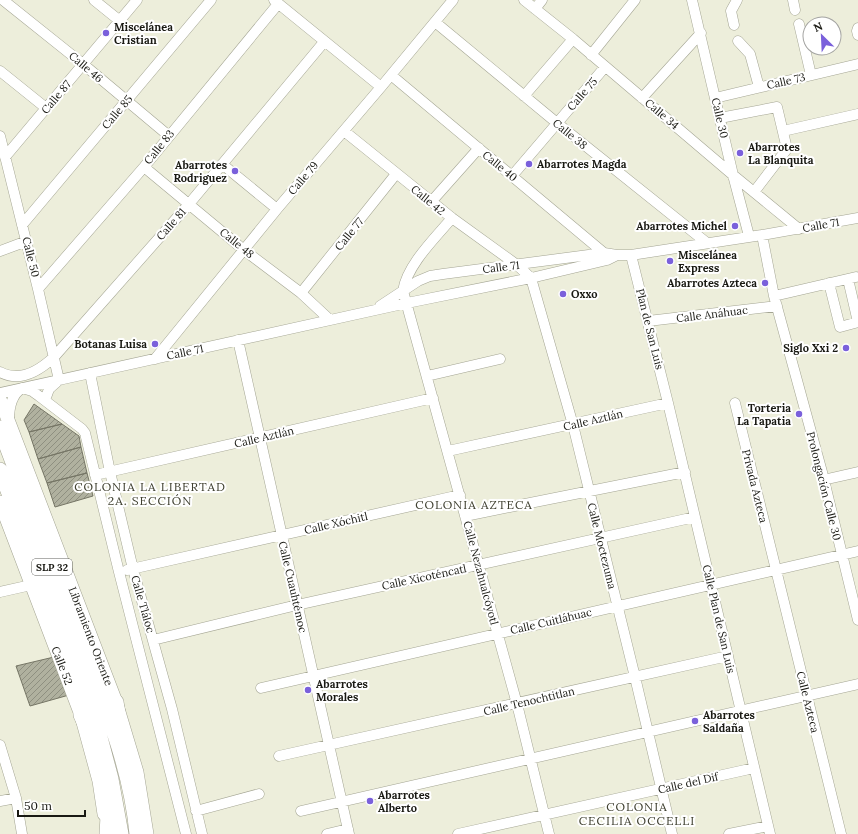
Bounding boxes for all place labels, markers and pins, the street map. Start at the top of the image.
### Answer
place label: Miscelánea Cristian [114,20,173,47]
marker: Miscelánea Cristian [101,28,111,38]
place label: Abarrotes La Blanquita [748,140,814,167]
marker: Abarrotes La Blanquita [735,148,745,158]
place label: Abarrotes Magda [537,157,627,171]
place label: Abarrotes Rodriguez [173,158,227,185]
marker: Abarrotes Magda [524,159,534,169]
marker: Abarrotes Rodriguez [230,166,240,176]
place label: Abarrotes Michel [636,219,728,233]
marker: Abarrotes Michel [730,221,740,231]
place label: Miscelánea Express [678,248,737,275]
marker: Miscelánea Express [665,256,675,266]
place label: Abarrotes Azteca [667,276,757,290]
marker: Abarrotes Azteca [760,278,770,288]
place label: Oxxo [571,287,598,301]
marker: Oxxo [558,289,568,299]
place label: Botanas Luisa [74,337,147,351]
marker: Botanas Luisa [150,339,160,349]
place label: Siglo Xxi 2 [783,341,838,355]
marker: Siglo Xxi 2 [841,343,851,353]
place label: Torteria La Tapatia [737,401,791,428]
marker: Torteria La Tapatia [794,409,804,419]
place label: Abarrotes Morales [316,677,368,704]
marker: Abarrotes Morales [303,685,313,695]
place label: Abarrotes Saldaña [703,708,755,735]
marker: Abarrotes Saldaña [690,716,700,726]
place label: Abarrotes Alberto [378,788,430,815]
marker: Abarrotes Alberto [365,796,375,806]

